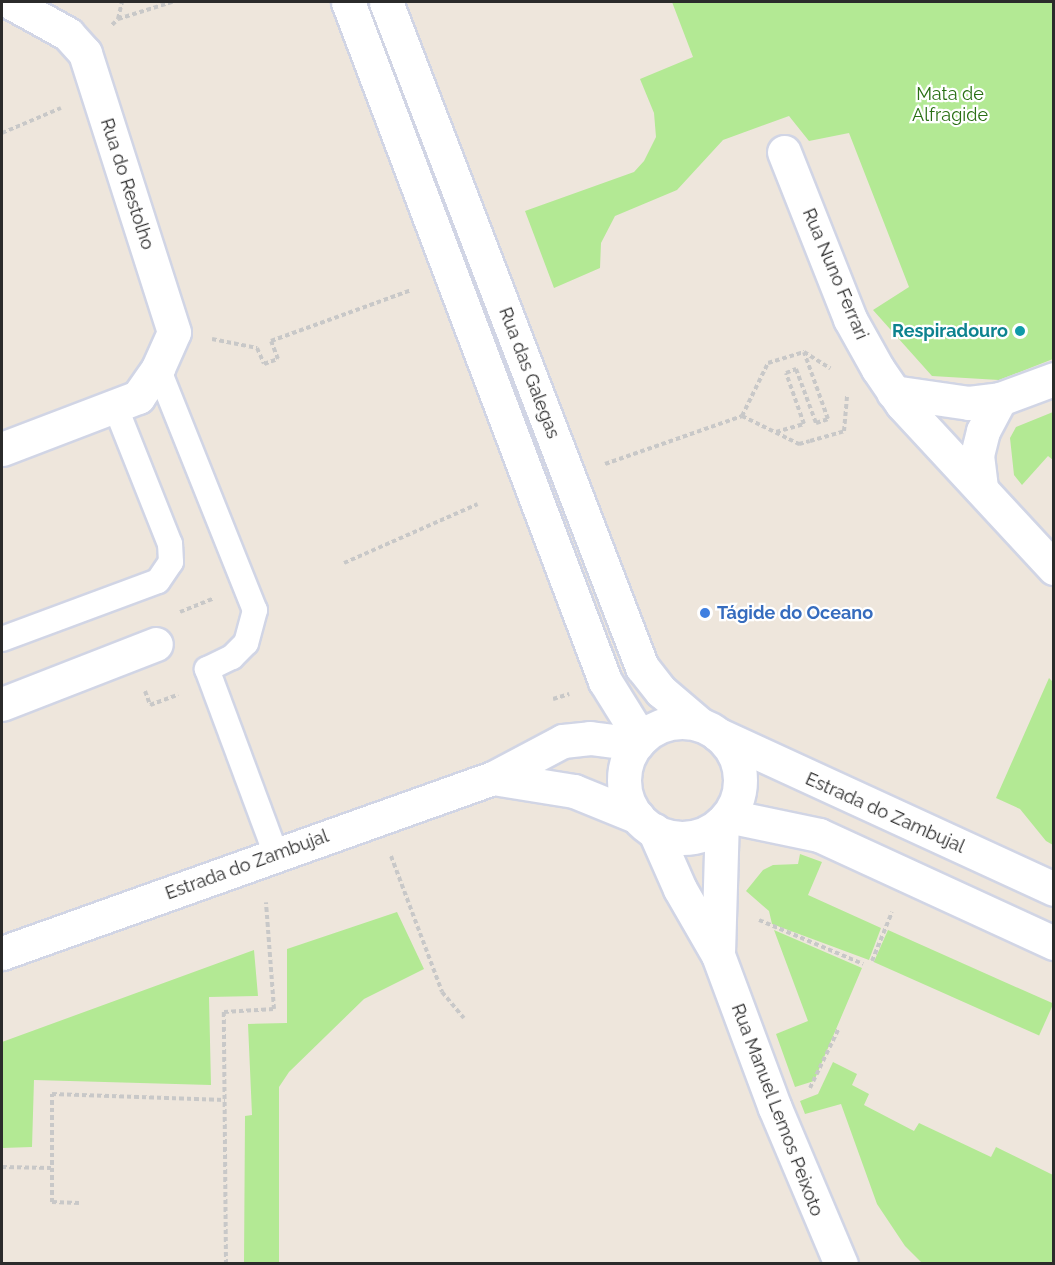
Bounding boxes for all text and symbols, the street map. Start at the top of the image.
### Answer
park label: Mata de Alfragide [912,84,988,127]
street label: Rua do Restolho [96,116,158,252]
street label: Rua Nuno Ferrari [798,205,872,343]
street label: Rua das Galegas [494,304,564,442]
place label: Respiradouro [892,320,1008,342]
marker: Respiradouro [1013,324,1027,338]
place label: Tágide do Oceano [717,602,873,624]
marker: Tágide do Oceano [698,606,712,620]
street label: Estrada do Zambujal [802,768,968,858]
street label: Estrada do Zambujal [162,825,332,905]
street label: Rua Manuel Lemos Peixoto [726,1001,828,1219]

